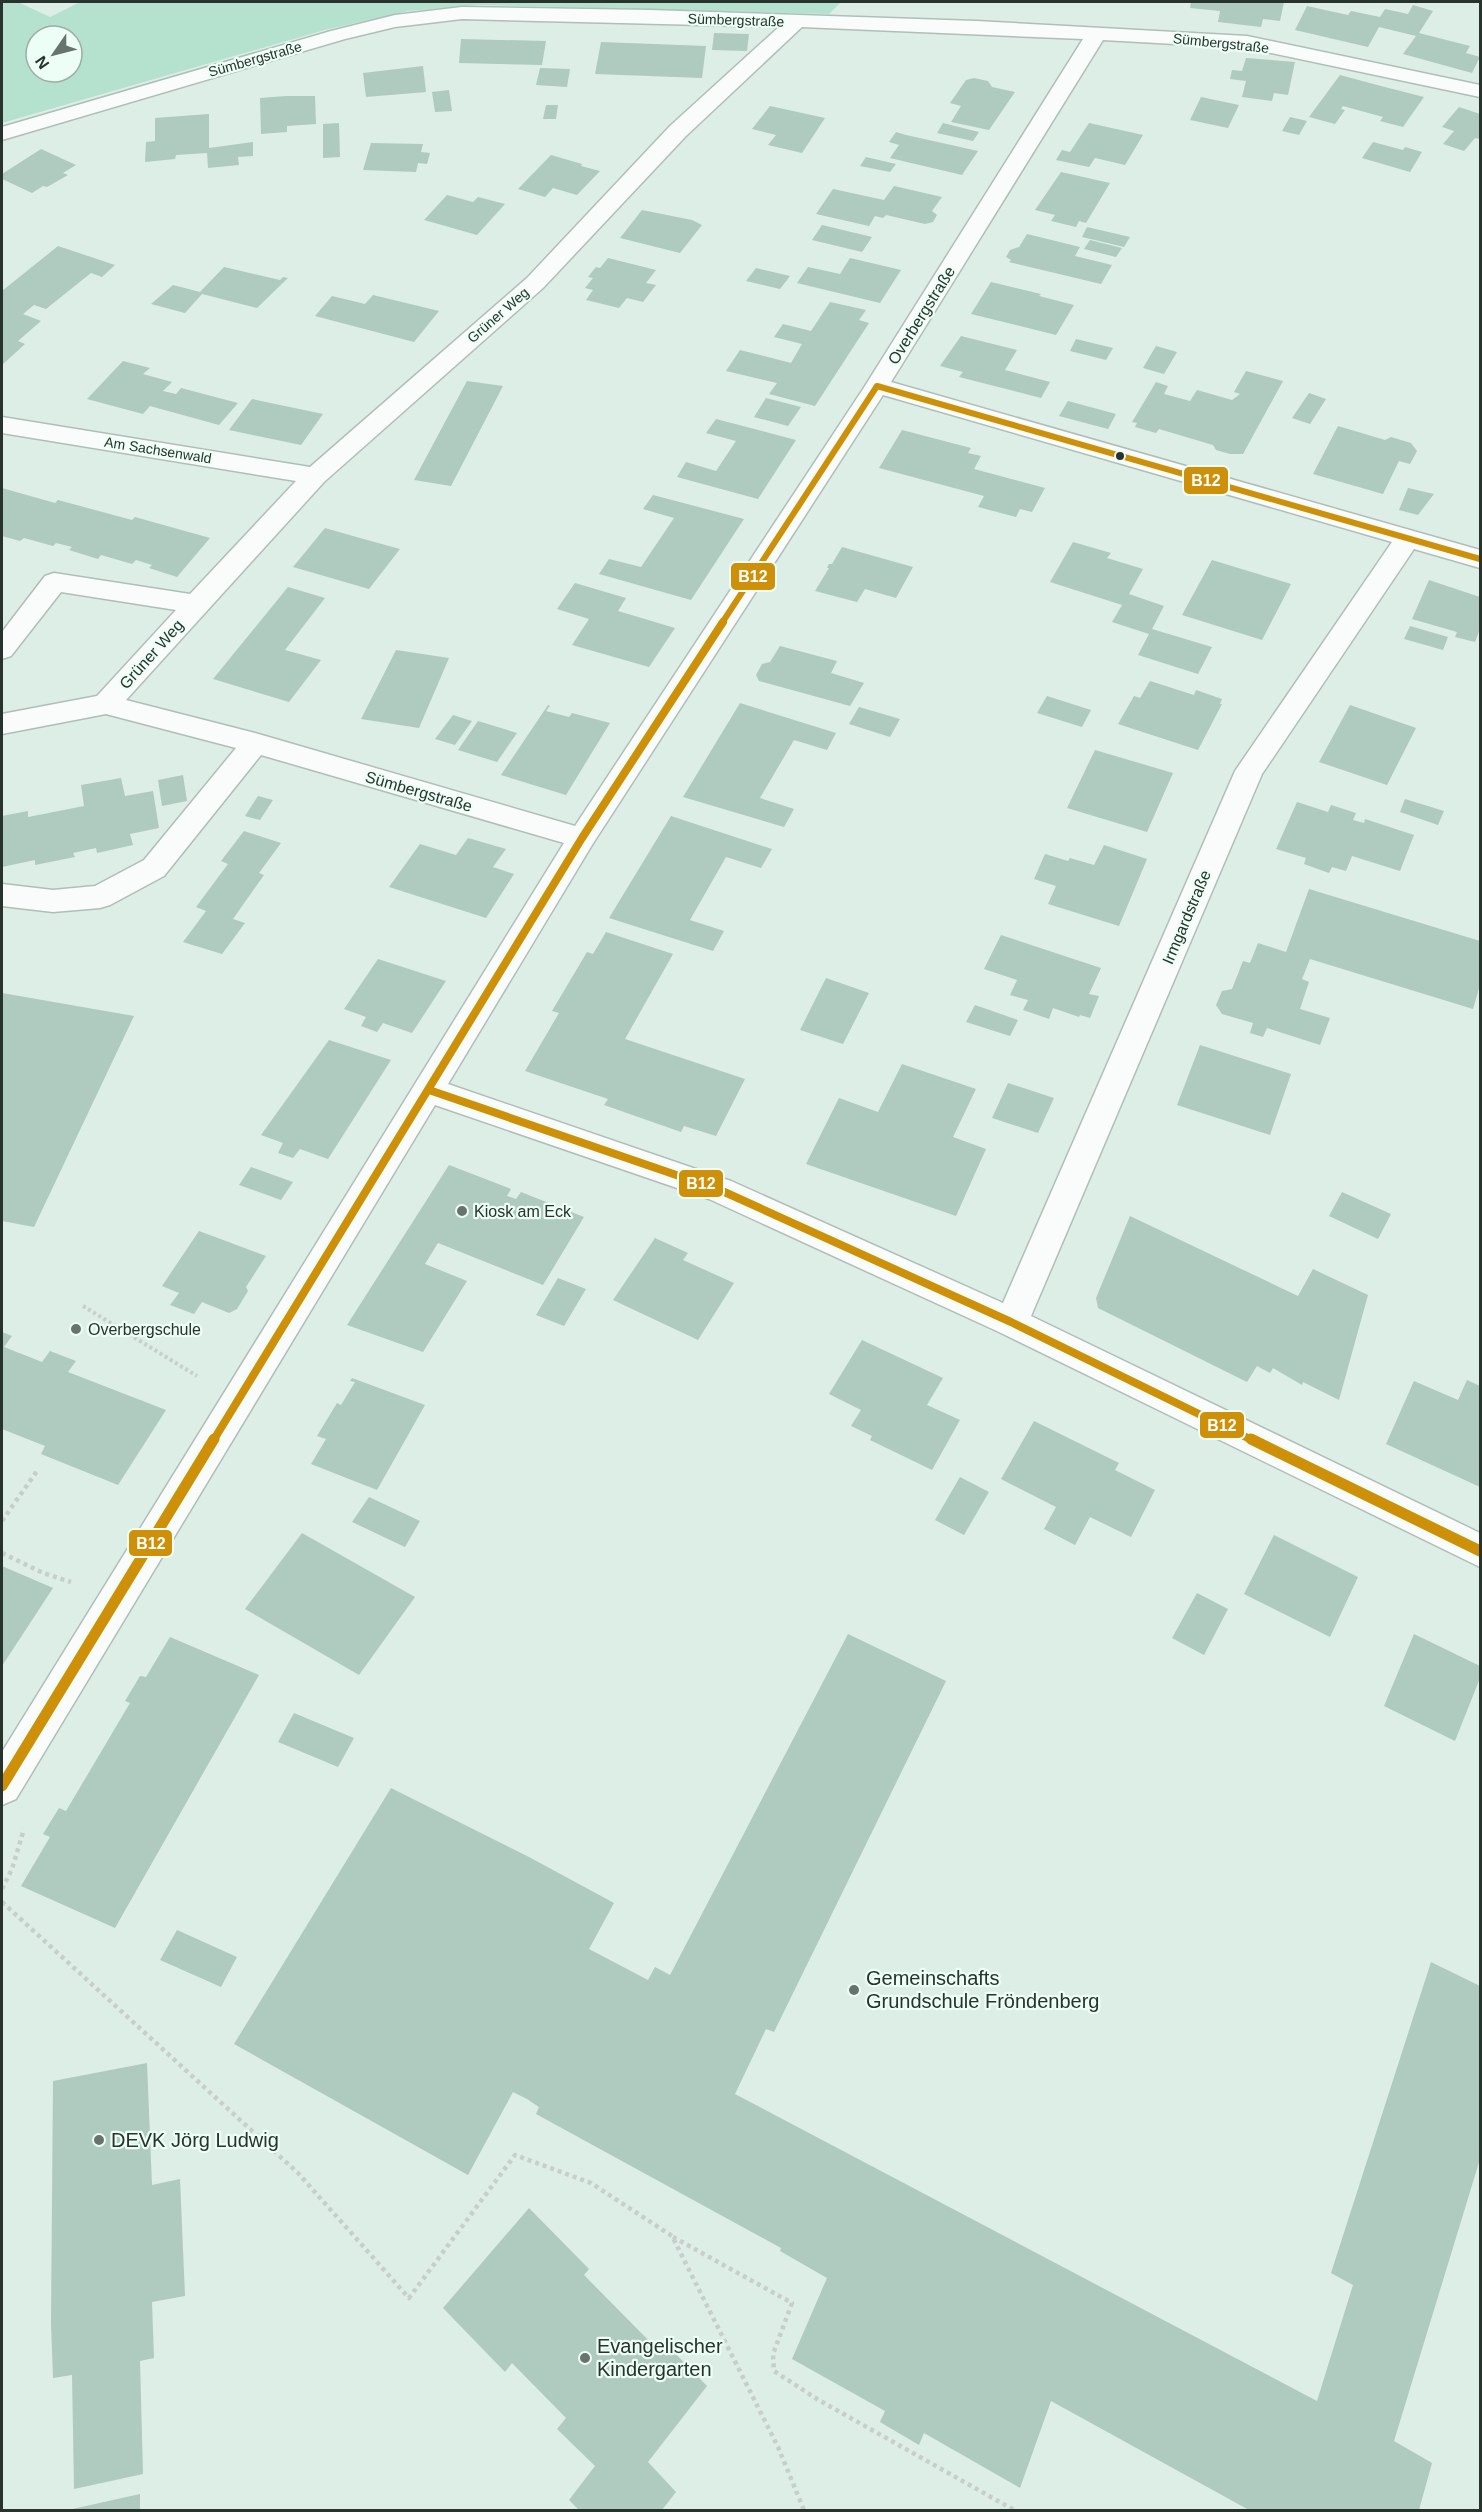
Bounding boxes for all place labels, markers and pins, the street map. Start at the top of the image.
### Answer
unlabelled marker [1114,450,1126,462]
place label: Kiosk am Eck [474,1203,572,1220]
marker: Kiosk am Eck [455,1204,469,1218]
place label: Overbergschule [88,1321,201,1338]
marker: Overbergschule [69,1322,83,1336]
place label: Gemeinschafts Grundschule Fröndenberg [866,1967,1099,2012]
marker: Gemeinschafts Grundschule Fröndenberg [847,1983,861,1997]
place label: DEVK Jörg Ludwig [111,2129,279,2151]
marker: DEVK Jörg Ludwig [92,2133,106,2147]
place label: Evangelischer Kindergarten [597,2335,723,2380]
marker: Evangelischer Kindergarten [578,2351,592,2365]

